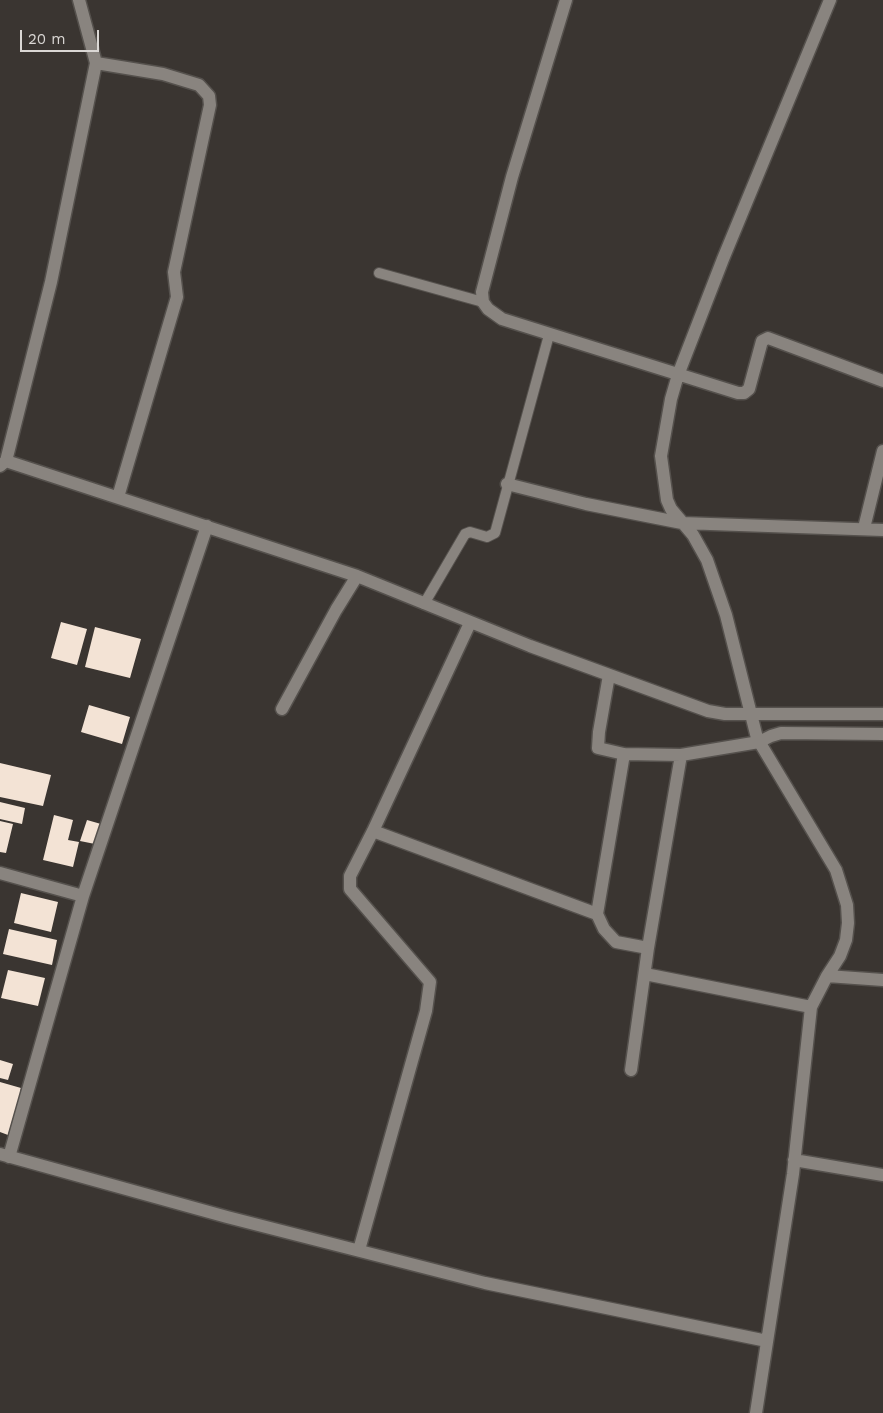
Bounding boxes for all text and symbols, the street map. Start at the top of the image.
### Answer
scale bar [22,20,101,52]
text: 20 m [28,30,66,48]

